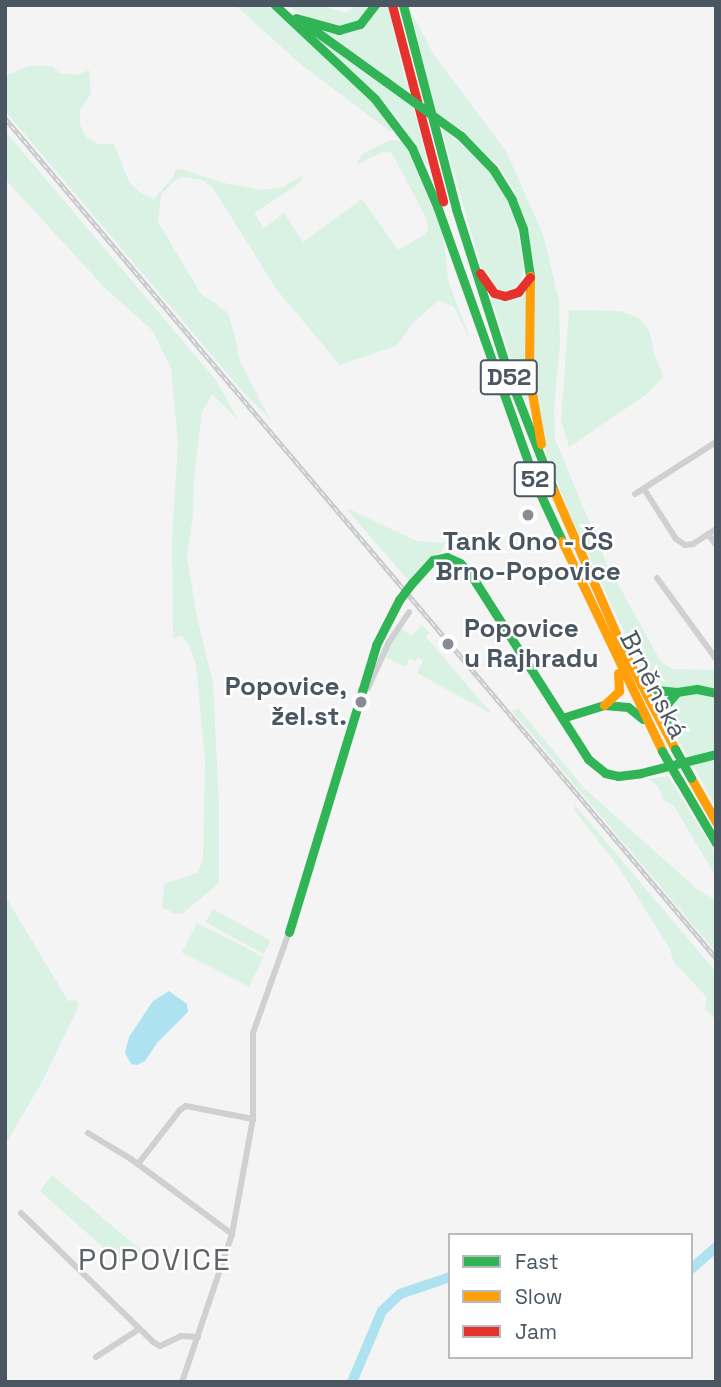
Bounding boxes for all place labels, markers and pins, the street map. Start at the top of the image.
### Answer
marker: Tank Ono - ČS Brno-Popovice [520,507,536,523]
place label: Tank Ono - ČS Brno-Popovice [435,526,621,588]
place label: Popovice u Rajhradu [464,613,598,674]
marker: Popovice u Rajhradu [438,634,458,654]
place label: Popovice, žel.st. [225,671,347,732]
marker: Popovice, žel.st. [353,694,369,710]

